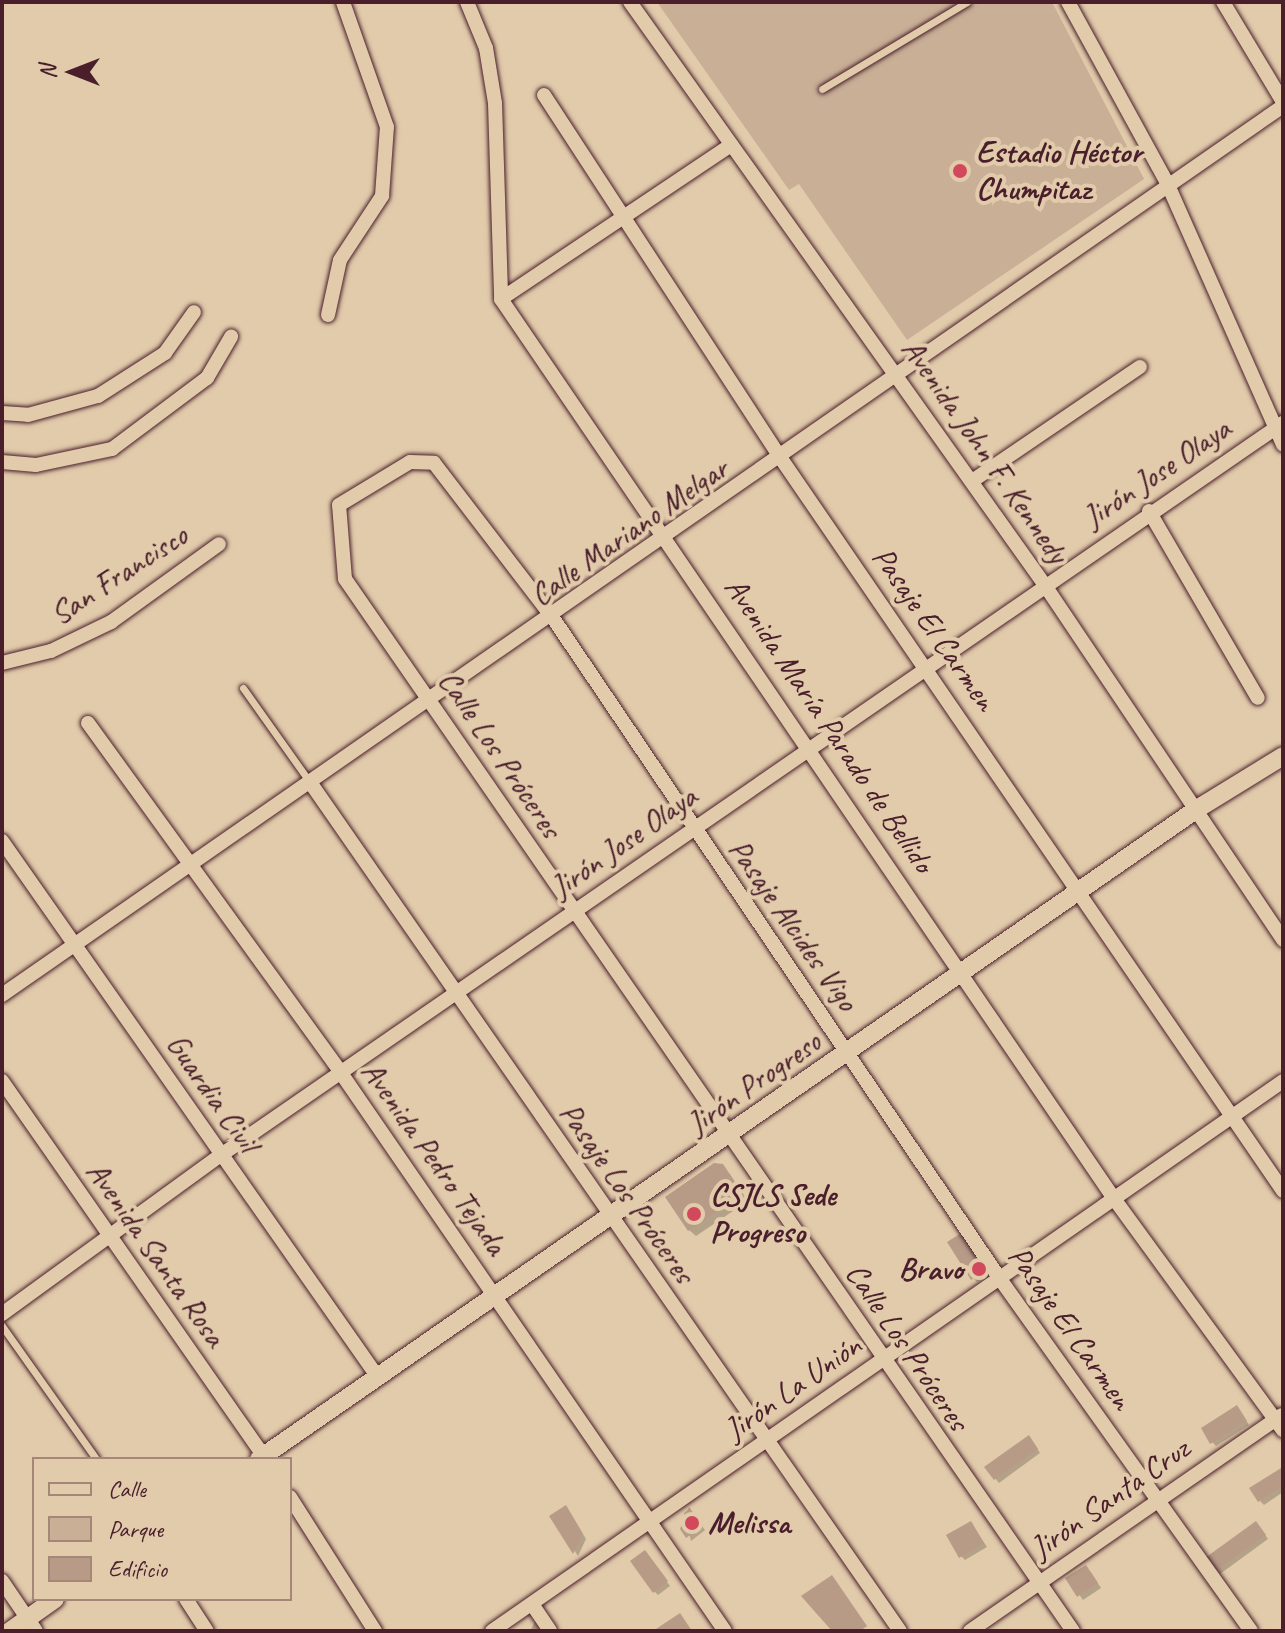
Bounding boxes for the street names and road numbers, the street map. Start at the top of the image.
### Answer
street label: Avenida John F. Kennedy [893,332,1077,570]
street label: Jirón Jose Olaya [1076,409,1238,537]
street label: Calle Mariano Melgar [522,449,736,615]
street label: San Francisco [43,516,195,634]
street label: Pasaje El Carmen [863,540,1005,718]
street label: Avenida María Parado de Bellido [715,569,943,881]
street label: Calle Los Próceres [430,663,570,845]
street label: Jirón Jose Olaya [543,777,705,907]
street label: Pasaje Alcides Vigo [720,832,866,1018]
street label: Jirón Progreso [680,1023,828,1143]
street label: Guardia Civil [157,1027,267,1159]
street label: Avenida Pedro Tejada [354,1055,514,1261]
street label: Pasaje Los Próceres [551,1095,703,1291]
street label: Avenida Santa Rosa [78,1154,234,1354]
street label: Pasaje El Carmen [999,1239,1141,1417]
street label: Calle Los Próceres [837,1256,977,1438]
street label: Jirón La Unión [717,1327,869,1449]
street label: Jirón Santa Cruz [1023,1430,1197,1568]

